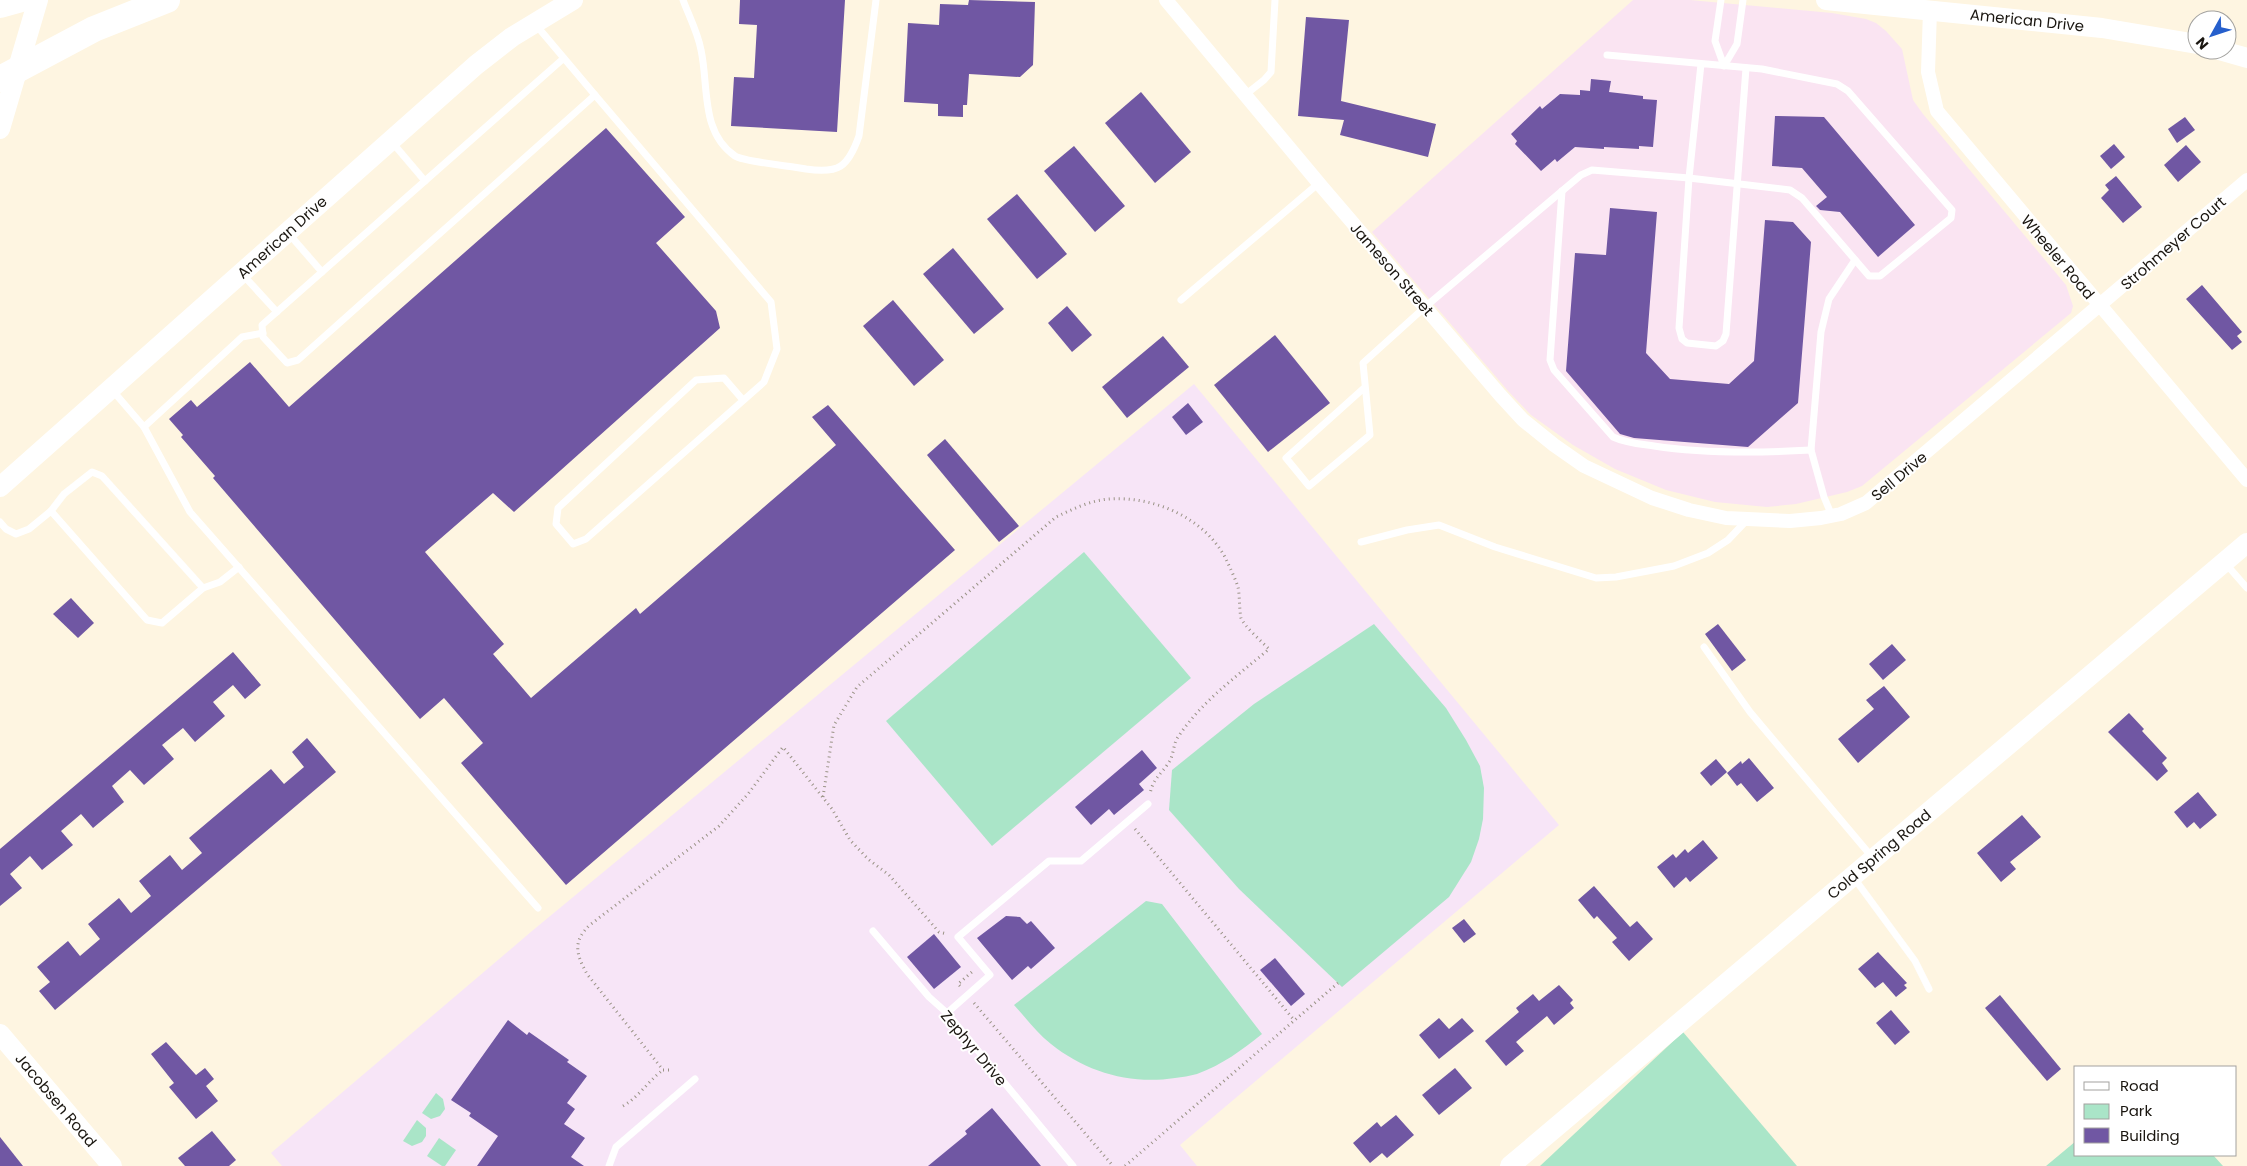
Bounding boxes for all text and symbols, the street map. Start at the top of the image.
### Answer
street label: American Drive [1969,4,2085,36]
north arrow [2187,10,2237,60]
text: N [2191,33,2213,54]
street label: American Drive [232,191,332,283]
street label: Strohmeyer Court [2116,191,2230,295]
street label: Wheeler Road [2016,210,2100,304]
street label: Jameson Street [1345,218,1439,320]
street label: Sell Drive [1867,446,1931,506]
street label: Cold Spring Road [1822,804,1936,904]
street label: Zephyr Drive [936,1006,1012,1090]
street label: Jacobsen Road [10,1049,102,1151]
legend [2074,1066,2237,1156]
text: Road [2120,1075,2159,1096]
text: Park [2120,1100,2152,1121]
text: Building [2120,1125,2180,1146]

